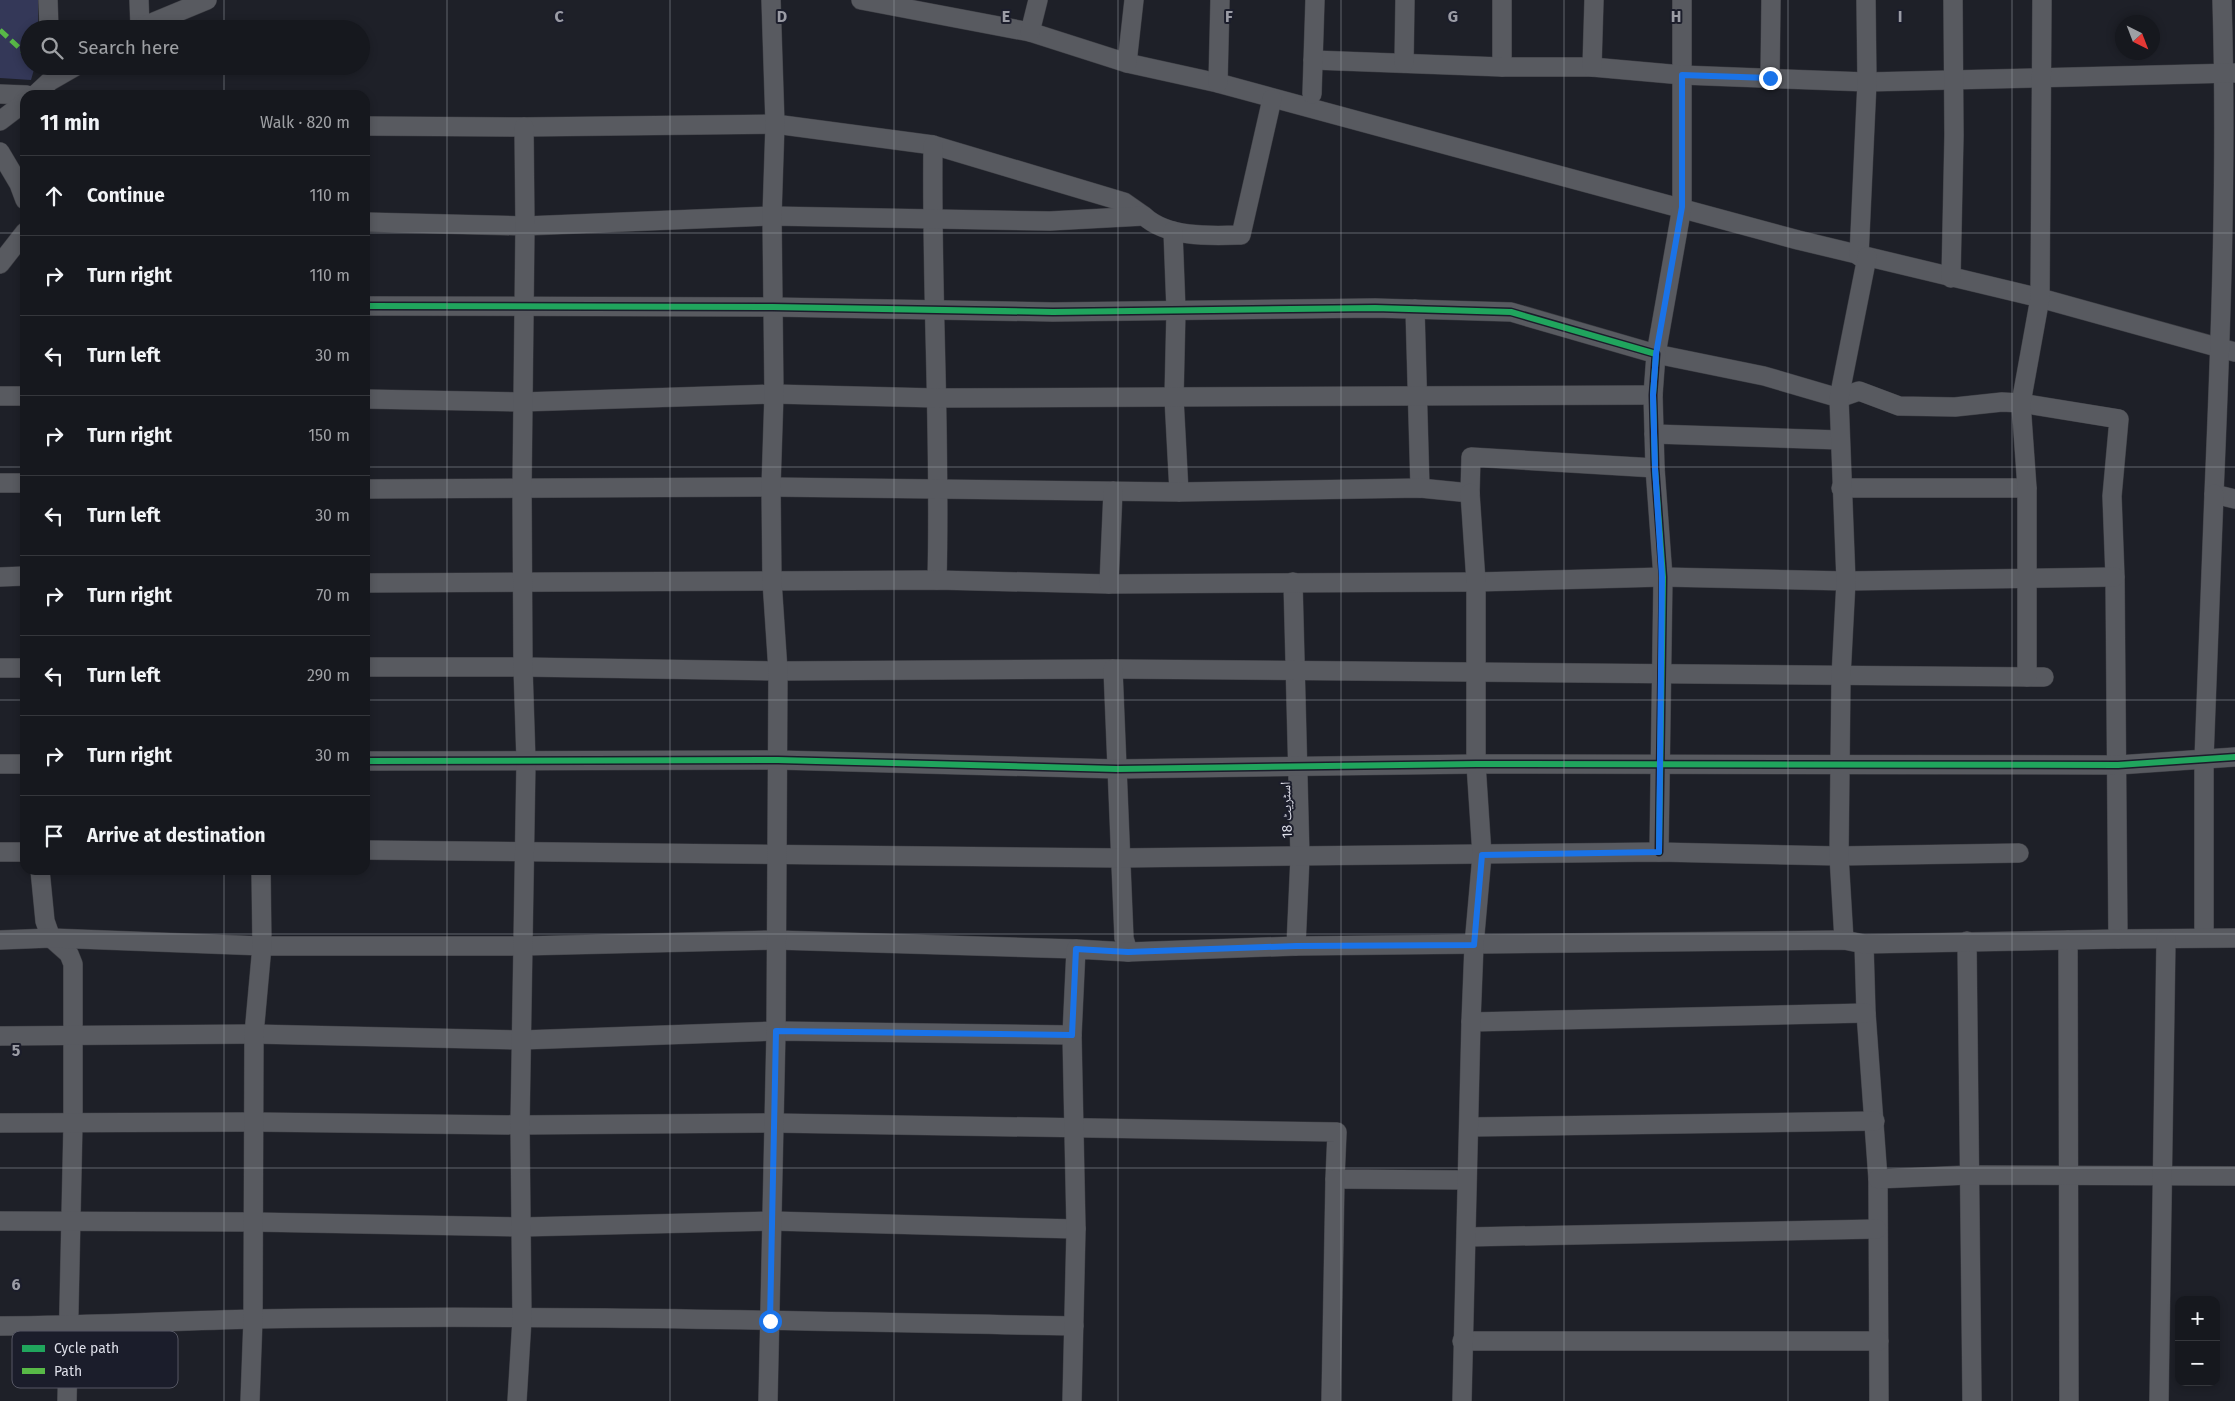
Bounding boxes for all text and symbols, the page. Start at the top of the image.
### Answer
text: C [554,7,564,26]
text: D [777,7,787,26]
text: E [1002,7,1010,26]
text: F [1225,7,1233,26]
text: G [1448,7,1458,26]
text: H [1671,7,1681,26]
text: I [1898,7,1902,26]
north arrow [2115,15,2160,60]
search box [20,20,370,75]
icon: search [38,34,66,62]
text: Search here [78,36,179,59]
route end [1759,67,1782,90]
text: 11 min [40,110,100,136]
text: Walk · 820 m [260,113,350,132]
icon: ahead [40,182,68,210]
text: Continue [87,184,165,207]
text: 110 m [309,186,350,205]
icon: right [40,262,68,290]
text: Turn right [87,264,172,287]
text: 110 m [309,266,350,285]
icon: left [40,342,68,370]
text: Turn left [87,344,161,367]
text: 30 m [315,346,350,365]
icon: right [40,422,68,450]
text: Turn right [87,424,172,447]
text: 150 m [308,426,350,445]
icon: left [40,502,68,530]
text: Turn left [87,504,161,527]
text: 30 m [315,506,350,525]
icon: right [40,582,68,610]
text: Turn right [87,584,172,607]
text: 70 m [316,586,350,605]
icon: left [40,662,68,690]
text: Turn left [87,664,161,687]
text: 290 m [307,666,350,685]
icon: right [40,742,68,770]
text: Turn right [87,744,172,767]
text: 30 m [315,746,350,765]
street label: اسٹریٹ 18 [1277,781,1296,839]
icon: arrive [40,822,68,850]
text: Arrive at destination [87,824,266,847]
text: 5 [12,1041,21,1060]
text: 6 [11,1275,21,1294]
map controls [2175,1296,2220,1386]
button: + [2175,1296,2220,1341]
route start [759,1310,782,1333]
legend [12,1331,178,1388]
text: Cycle path [54,1340,119,1357]
button: − [2175,1341,2220,1386]
text: Path [54,1363,82,1380]

